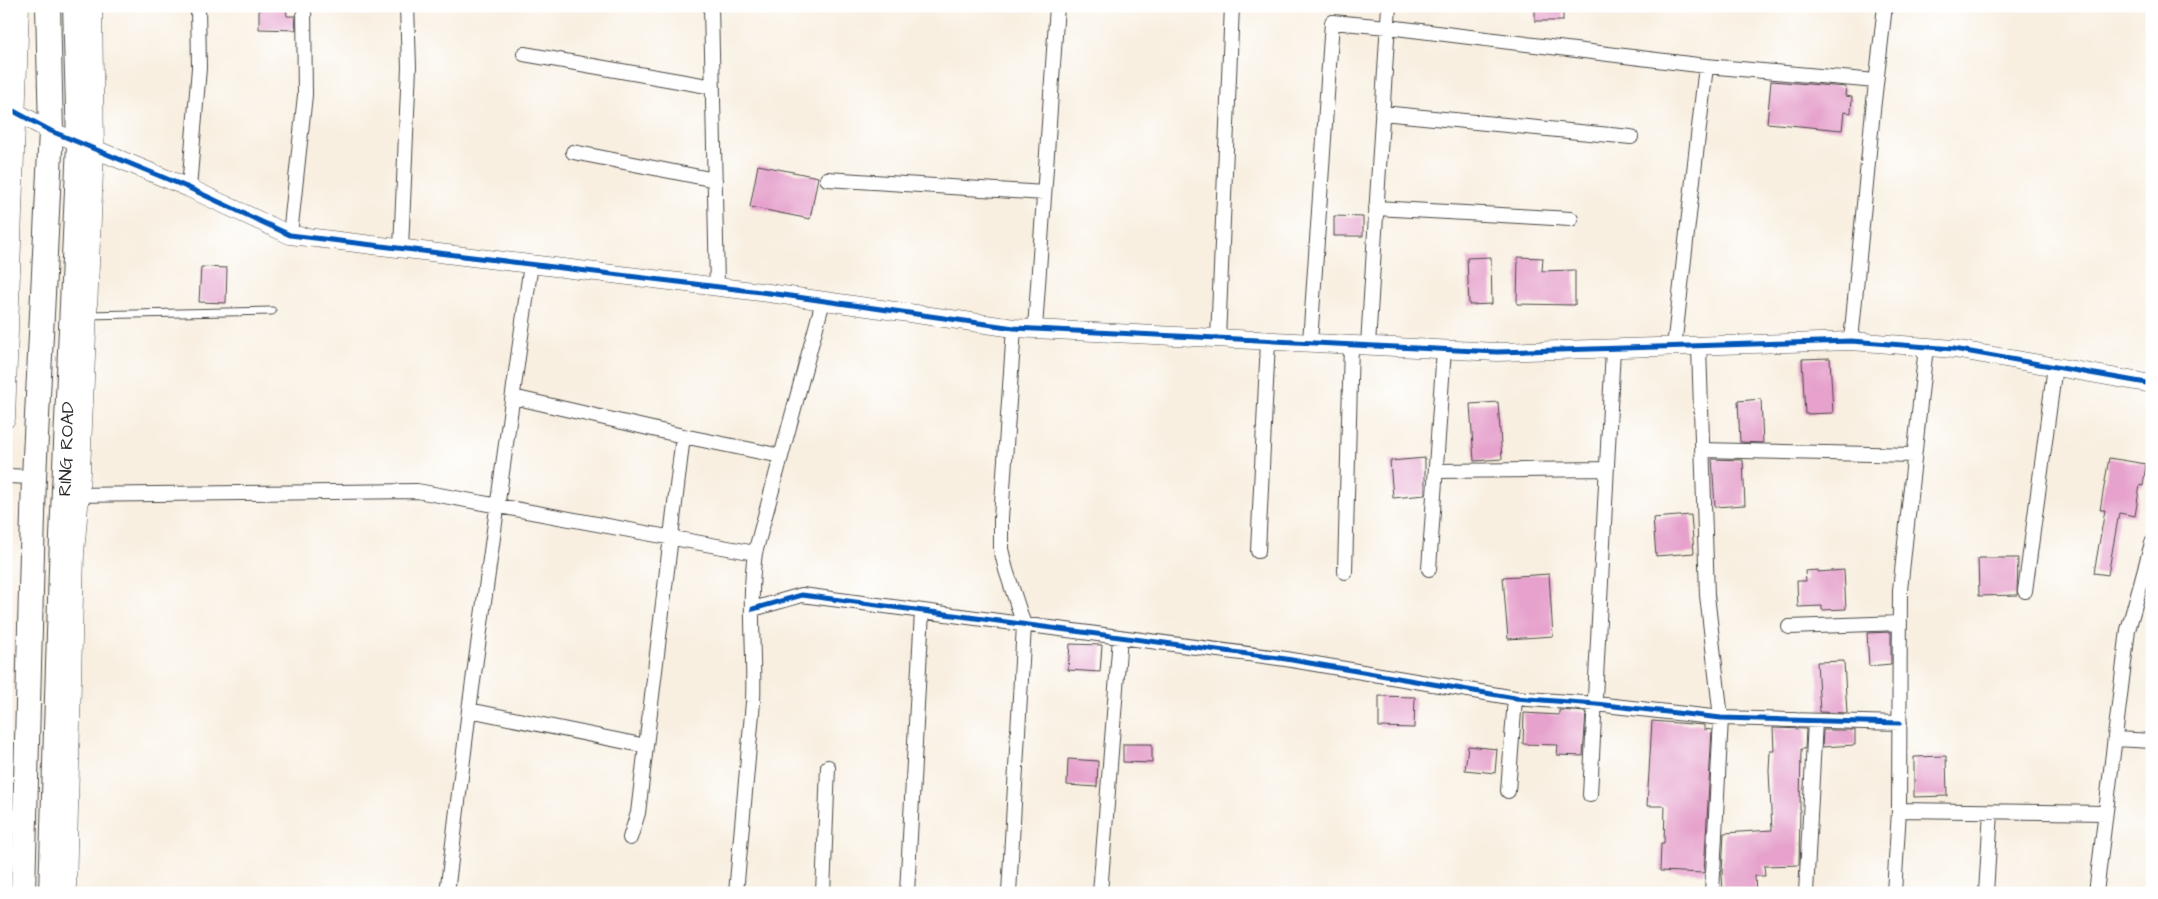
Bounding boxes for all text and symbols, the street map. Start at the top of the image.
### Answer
street label: RING ROAD [52,401,81,497]

